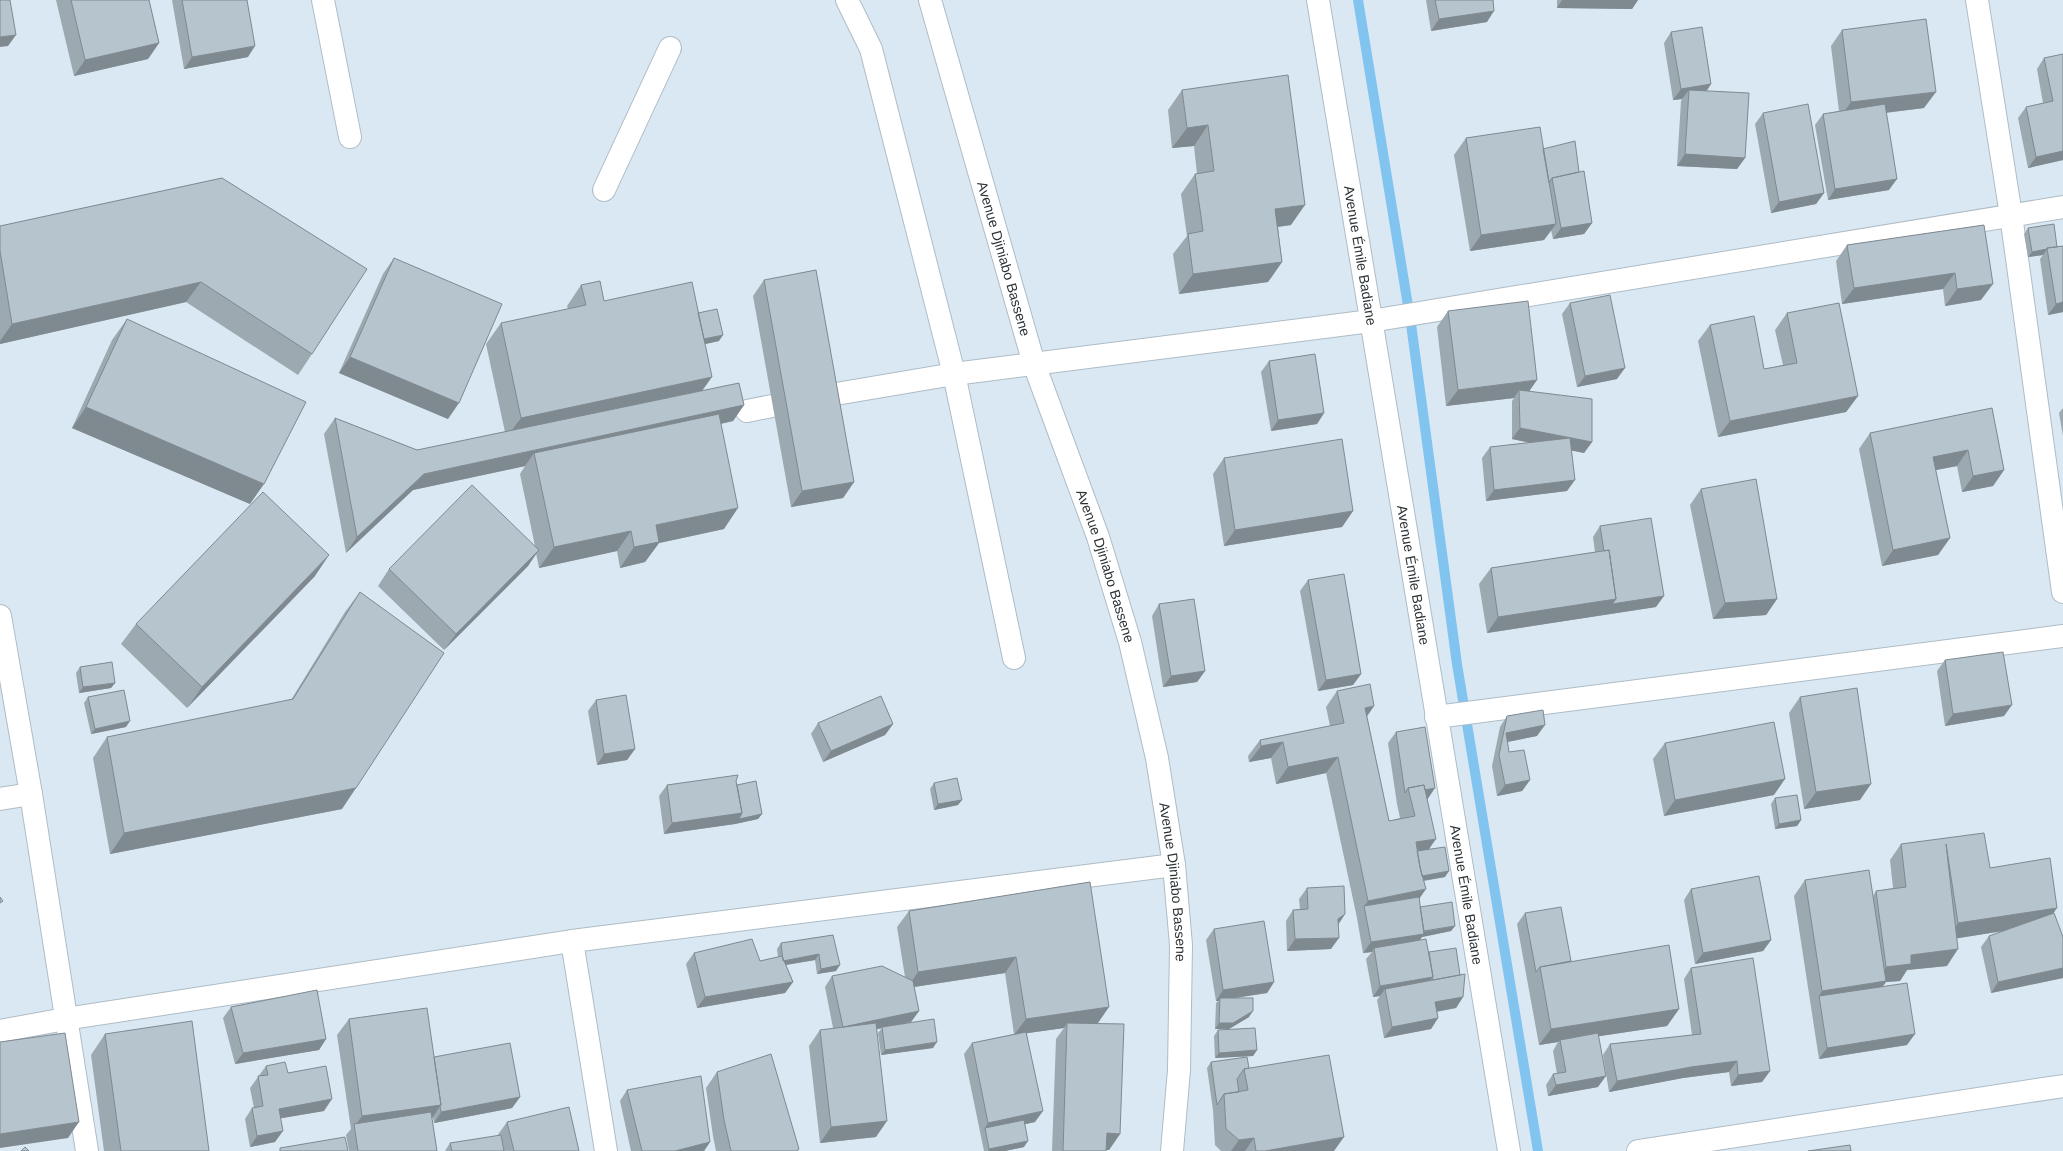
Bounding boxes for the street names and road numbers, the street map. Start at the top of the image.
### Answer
street label: Avenue Djiniabo Bassene [974,179,1034,338]
street label: Avenue Émile Badiane [1341,184,1380,327]
street label: Avenue Djiniabo Bassene [1073,487,1138,645]
street label: Avenue Émile Badiane [1394,504,1433,646]
street label: Avenue Djiniabo Bassene [1156,801,1189,962]
street label: Avenue Émile Badiane [1447,824,1486,966]

